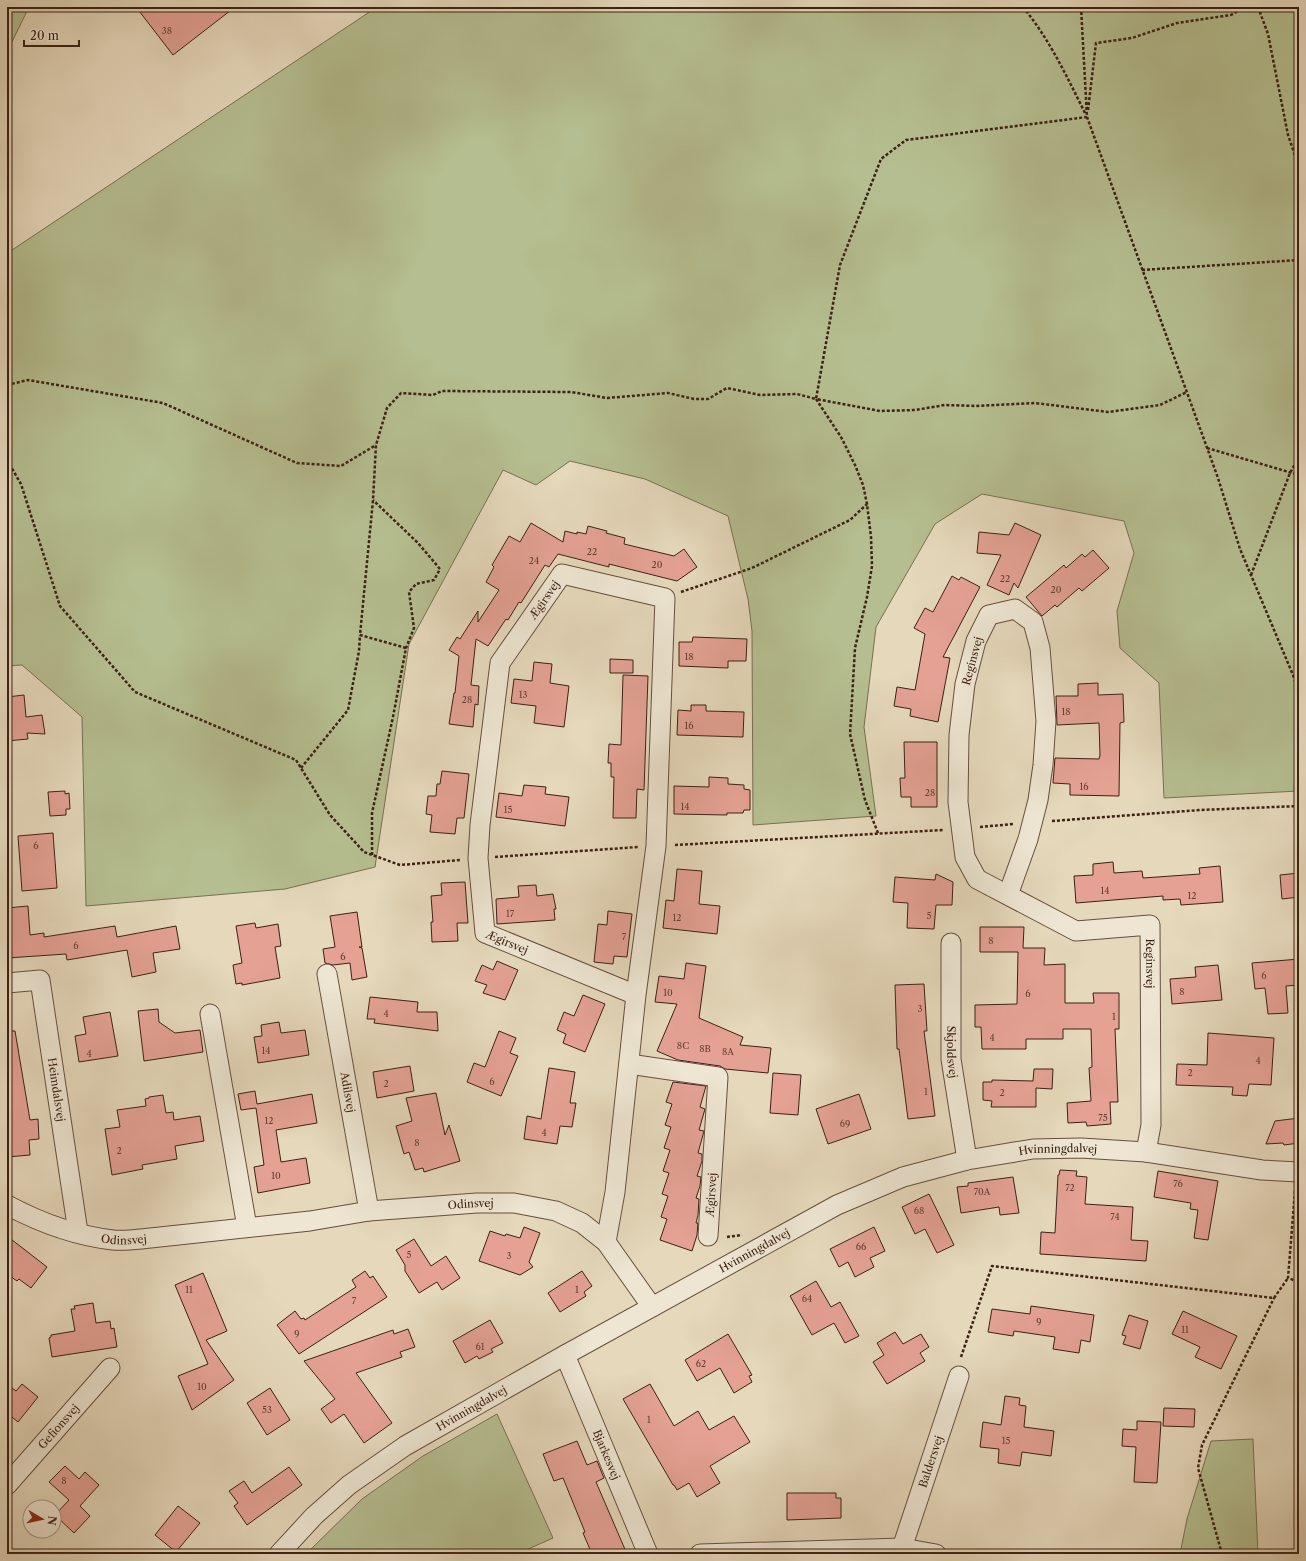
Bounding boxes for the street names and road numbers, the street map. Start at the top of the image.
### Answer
street label: Ægirsvej [525,578,563,623]
street label: Reginsvej [959,635,985,687]
street label: Ægirsvej [483,927,530,957]
street label: Reginsvej [1143,938,1157,988]
street label: Skjoldsvej [944,1026,961,1079]
street label: Heimdalsvej [45,1057,68,1123]
street label: Adilsvej [337,1070,358,1114]
street label: Hvinningdalvej [1017,1141,1098,1158]
street label: Ægirsvej [703,1172,719,1219]
street label: Odinsvej [447,1196,494,1212]
street label: Hvinningdalvej [716,1225,792,1276]
street label: Odinsvej [100,1231,147,1247]
street label: Hvinningdalvej [434,1383,509,1434]
street label: Gefionsvej [35,1401,82,1452]
street label: Bjarkesvej [590,1428,623,1482]
street label: Baldersvej [915,1434,946,1489]

